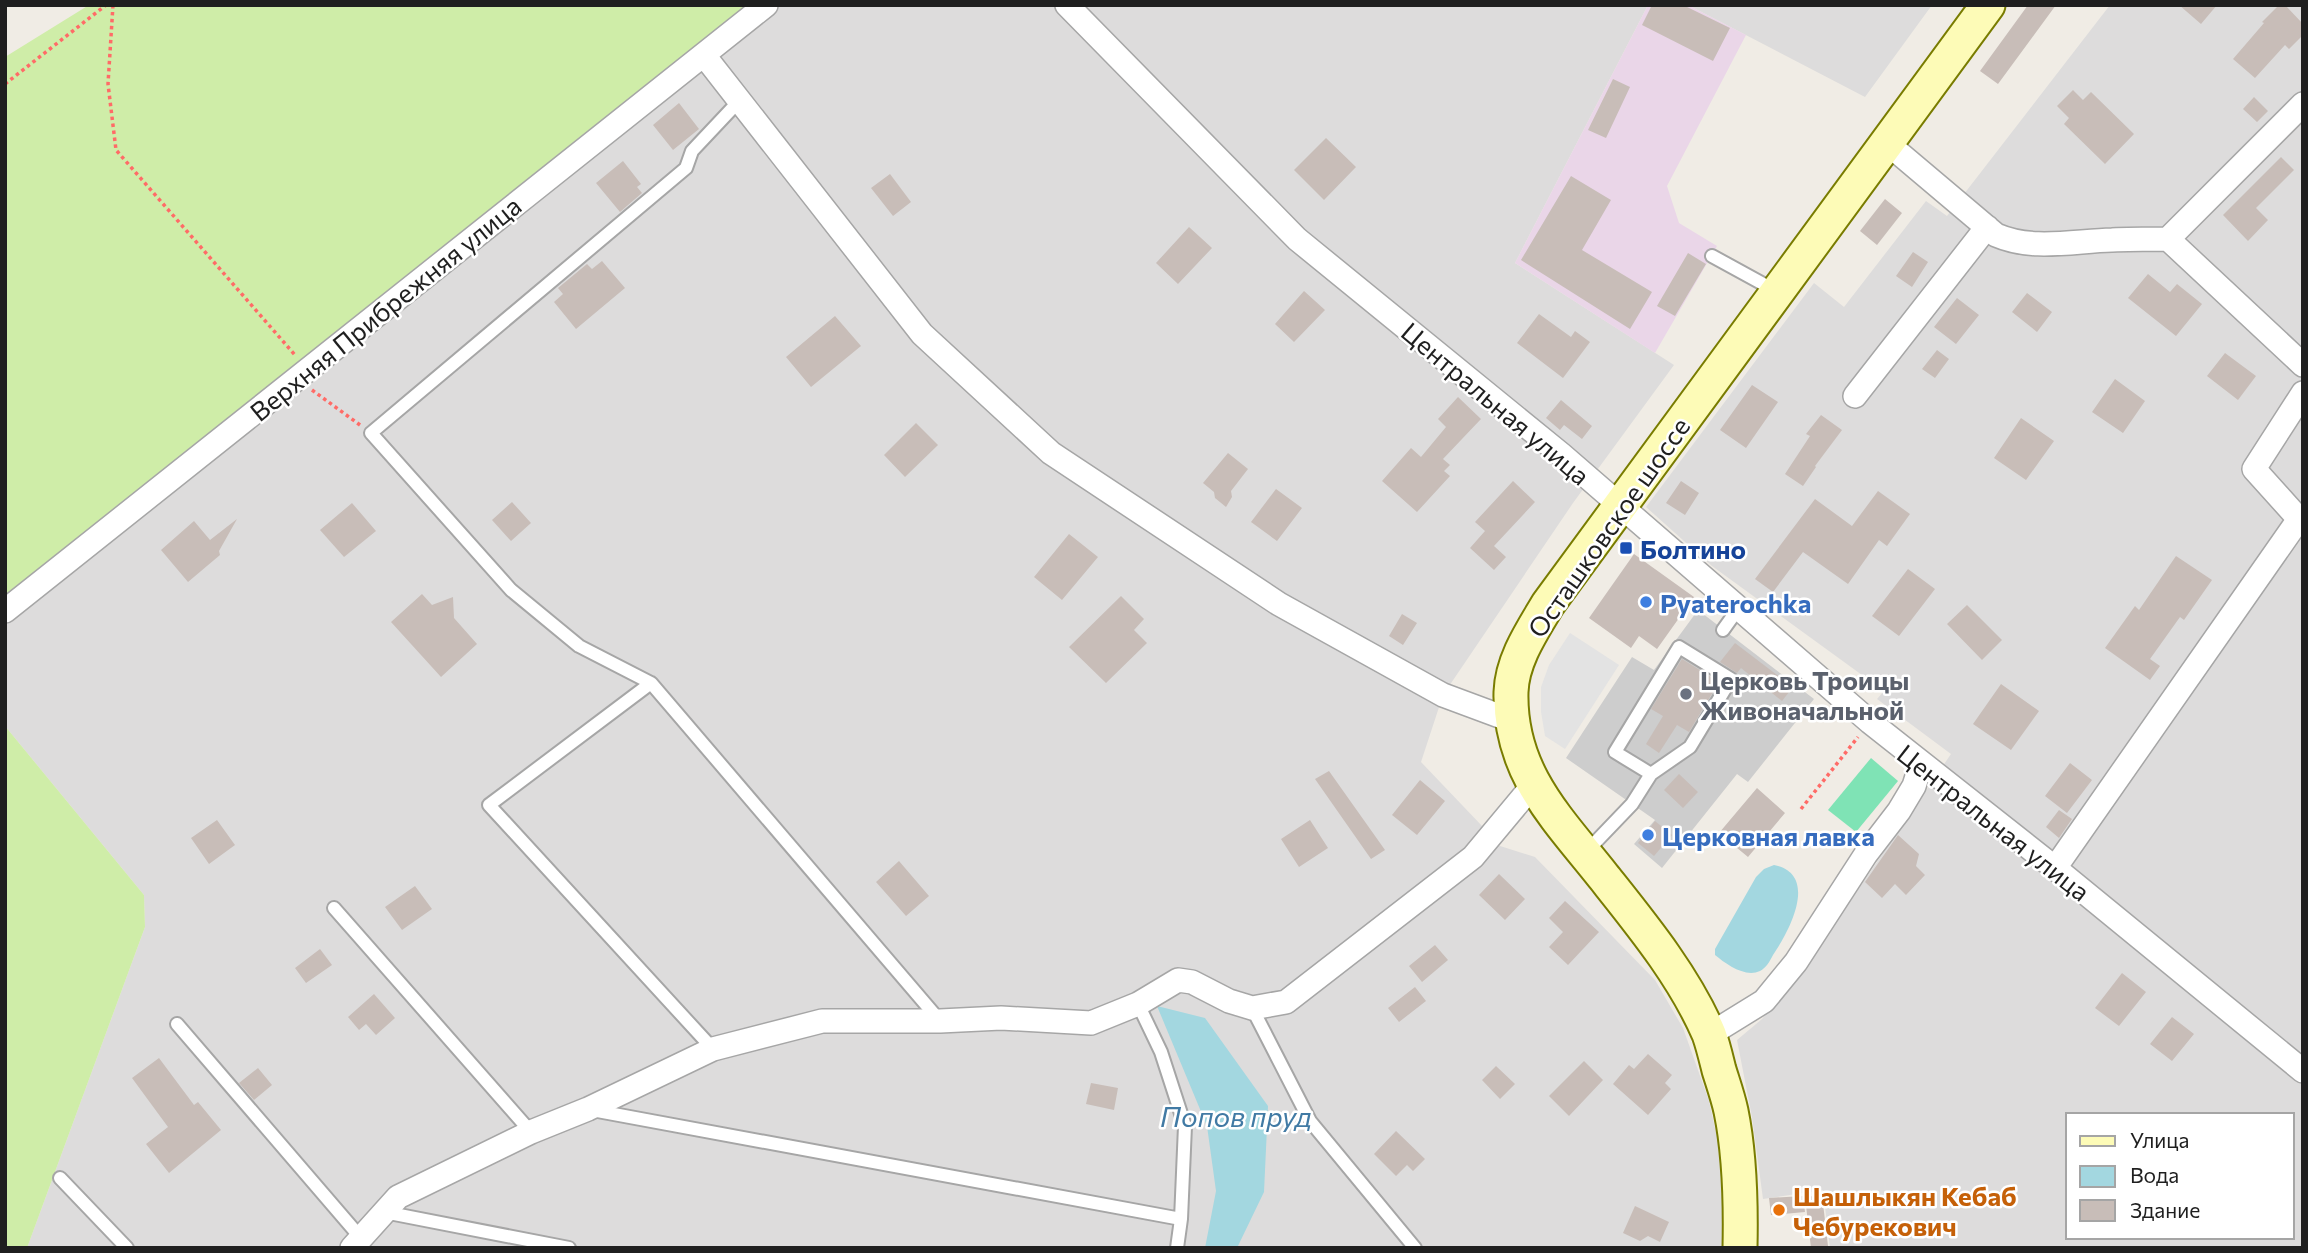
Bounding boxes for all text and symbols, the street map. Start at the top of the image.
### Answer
street label: Верхняя Прибрежняя улица [243,189,527,427]
street label: Центральная улица [1396,315,1596,491]
street label: Осташковское шоссе [1520,411,1696,643]
place label: Болтино [1640,533,1746,564]
marker: Болтино [1618,540,1634,556]
place label: Pyaterochka [1660,587,1811,618]
marker: Pyaterochka [1638,594,1654,610]
place label: Церковь Троицы Живоначальной [1700,664,1909,725]
marker: Церковь Троицы Живоначальной [1678,686,1694,702]
street label: Центральная улица [1892,737,2096,907]
place label: Церковная лавка [1662,820,1875,851]
marker: Церковная лавка [1640,827,1656,843]
water label: Попов пруд [1160,1099,1312,1133]
legend [2066,1113,2294,1239]
text: Улица [2130,1127,2189,1152]
text: Вода [2130,1162,2179,1187]
place label: Шашлыкян Кебаб Чебурекович [1793,1180,2017,1241]
text: Здание [2130,1197,2200,1222]
marker: Шашлыкян Кебаб Чебурекович [1771,1202,1787,1218]

